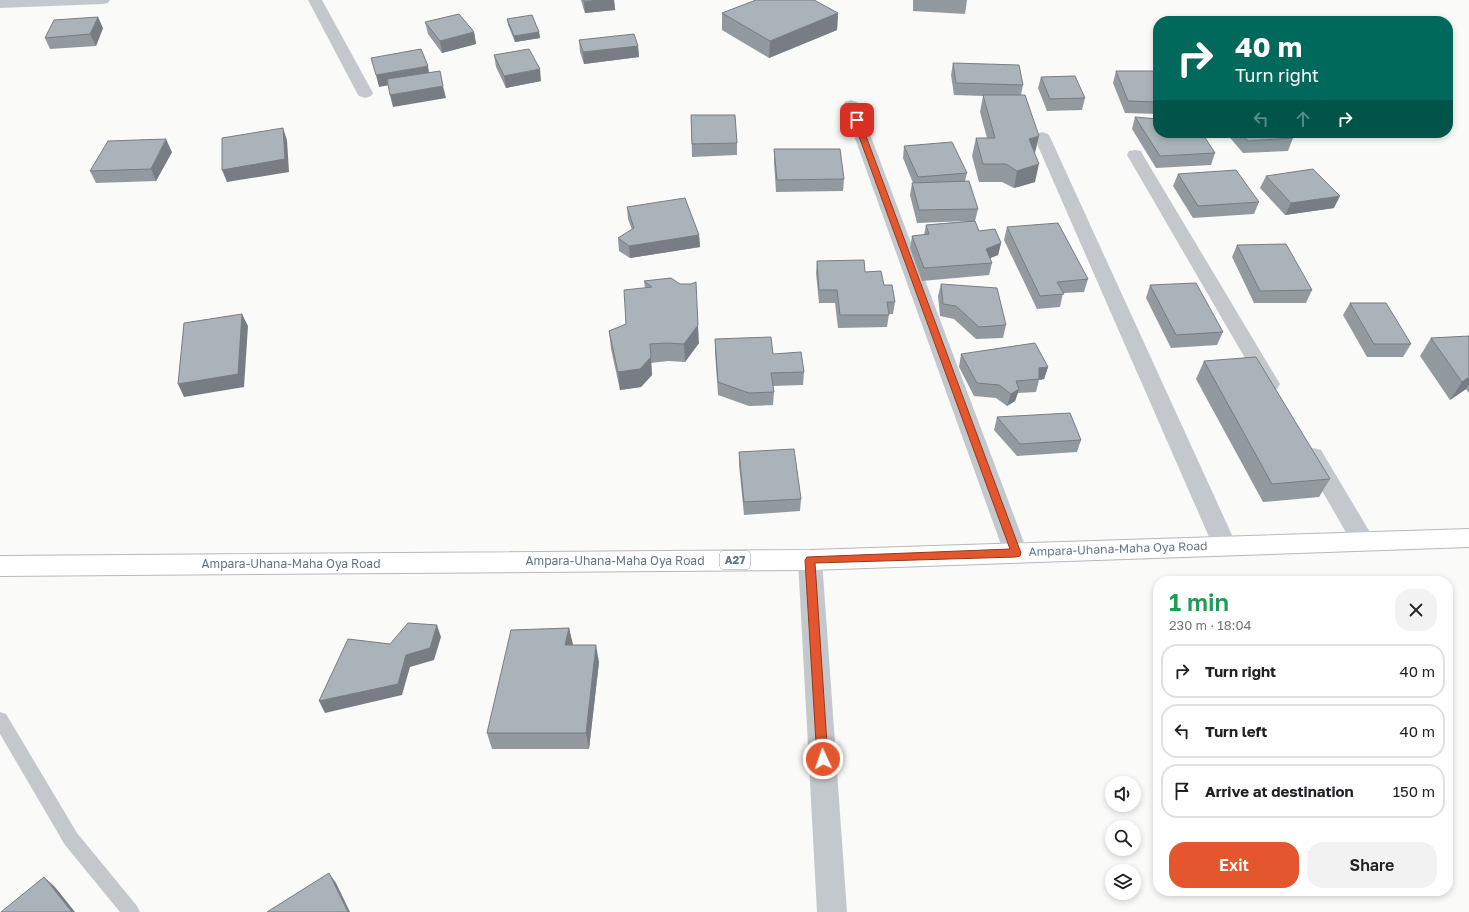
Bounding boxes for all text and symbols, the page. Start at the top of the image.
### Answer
text: 40 m [1235,30,1302,63]
icon: right [1169,32,1221,84]
text: Turn right [1235,64,1319,86]
pin [840,103,874,137]
icon: left [1250,108,1272,130]
icon: ahead [1292,108,1314,130]
icon: right [1334,108,1356,130]
icon: arrive [846,109,868,131]
street label: Ampara-Uhana-Maha Oya Road [1028,538,1208,559]
road number: A27 [720,551,750,569]
street label: Ampara-Uhana-Maha Oya Road [525,553,705,568]
street label: Ampara-Uhana-Maha Oya Road [201,556,381,571]
text: 1 min [1169,587,1229,616]
button: close [1395,589,1437,631]
text: 230 m · 18:04 [1169,617,1252,633]
icon: right [1171,660,1193,682]
text: Turn right [1205,662,1276,680]
text: 40 m [1400,662,1435,680]
icon: left [1171,720,1193,742]
text: Turn left [1205,722,1267,740]
text: 40 m [1400,722,1435,740]
position arrow [802,738,844,780]
map controls [1105,776,1141,900]
button: sound [1105,776,1141,812]
icon: arrive [1171,780,1193,802]
text: Arrive at destination [1205,782,1354,800]
text: 150 m [1393,782,1435,800]
button: search [1105,820,1141,856]
button: Exit [1169,842,1299,888]
button: Share [1307,842,1437,888]
button: layers [1105,864,1141,900]

